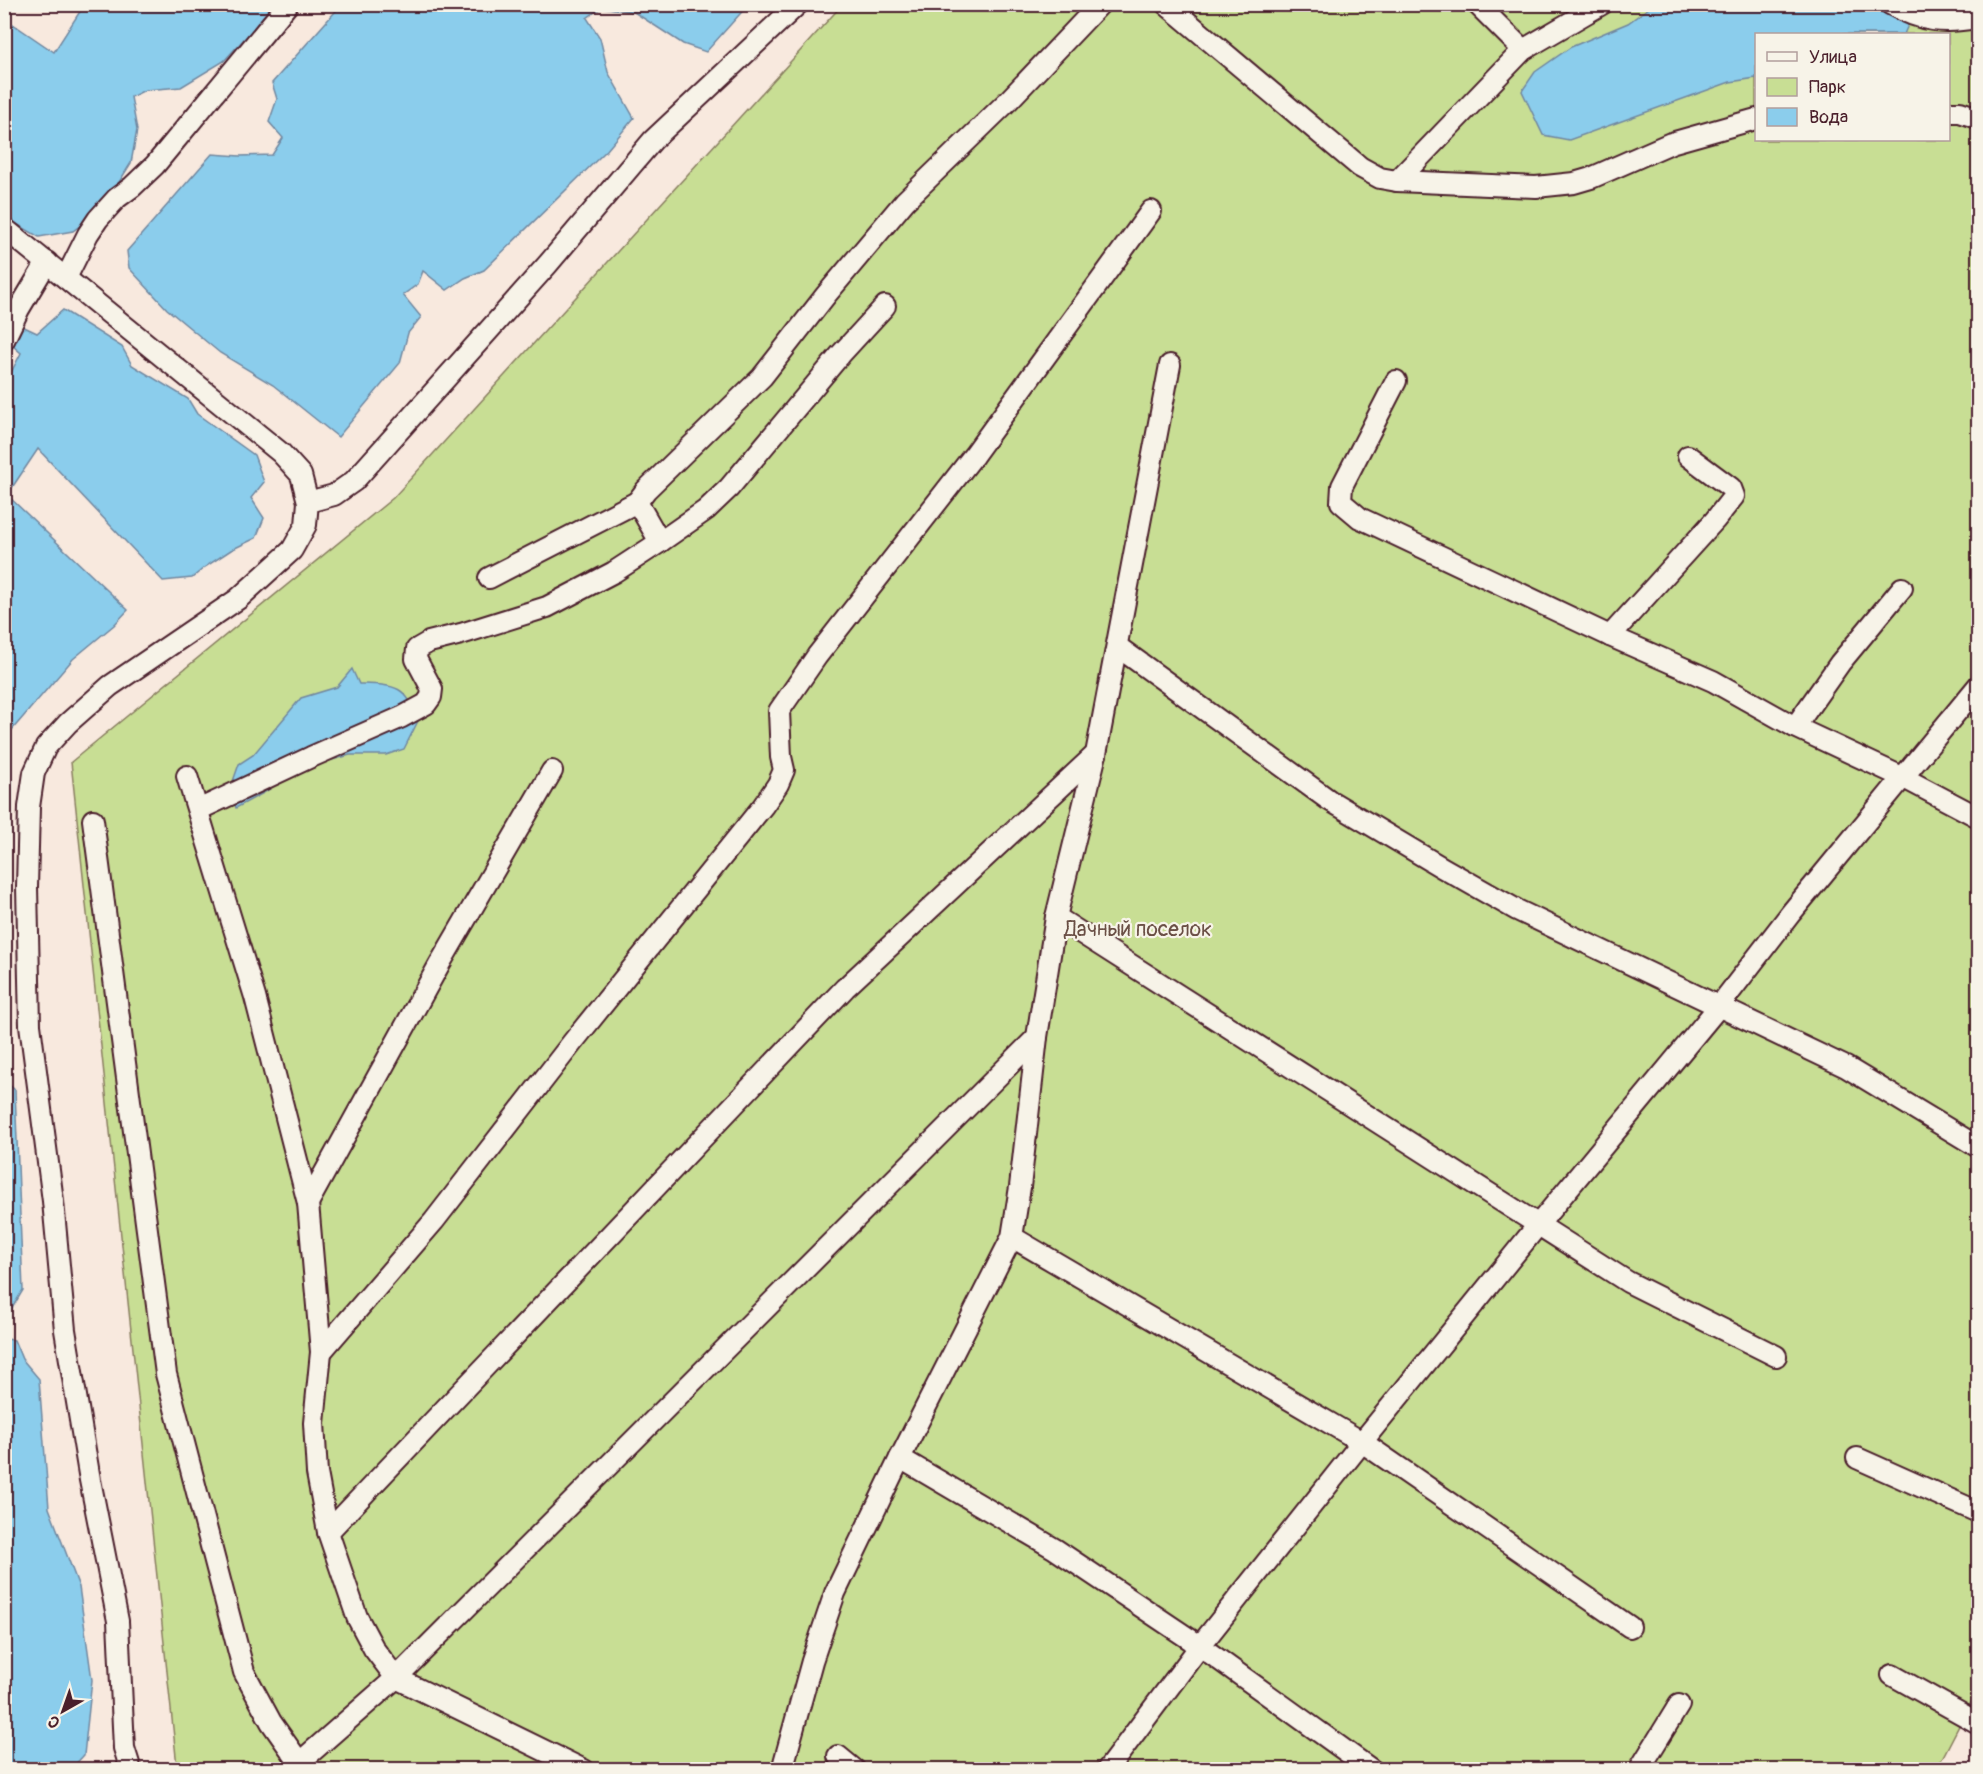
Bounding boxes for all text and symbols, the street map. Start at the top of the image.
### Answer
legend [1755,33,1950,141]
text: Улица [1809,46,1857,69]
text: Парк [1809,76,1846,99]
text: Вода [1809,106,1848,129]
park label: Дачный поселок [1063,916,1212,943]
north arrow [33,1681,93,1741]
text: С [44,1711,64,1733]

